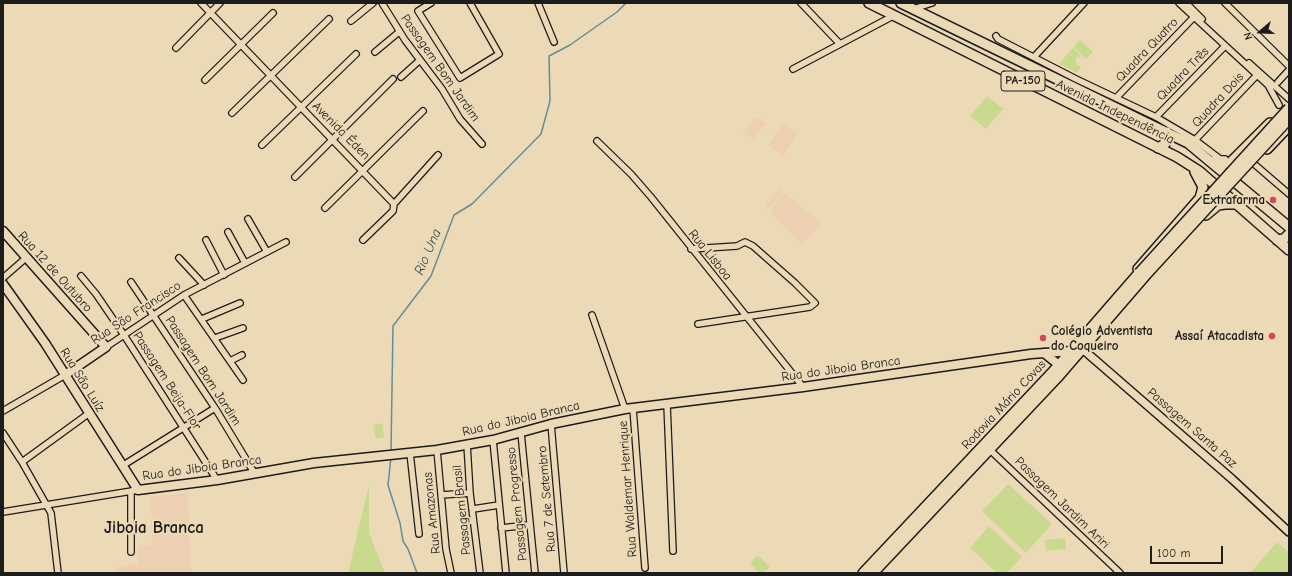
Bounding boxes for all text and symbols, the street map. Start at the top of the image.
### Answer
street label: Passagem Bom Jardim [397,11,483,125]
north arrow [1240,12,1280,52]
street label: Quadra Quatro [1112,15,1182,85]
text: N [1241,31,1255,42]
street label: Quadra Três [1153,44,1213,104]
street label: Quadra Dois [1189,70,1247,130]
road number: PA-150 [1001,71,1045,91]
street label: Avenida Independência [1053,76,1177,148]
street label: Avenida Éden [309,99,373,163]
place label: Extrafarma [1202,192,1265,208]
marker: Extrafarma [1268,195,1278,205]
street label: Rua Lisboa [685,226,735,284]
water label: Rio Una [411,227,445,277]
street label: Rua 12 de Outubro [15,228,95,316]
street label: Rua São Francisco [88,278,184,348]
street label: Passagem Bom Jardim [162,313,244,429]
place label: Colégio Adventista do Coqueiro [1051,323,1153,354]
place label: Assaí Atacadista [1175,328,1264,344]
street label: Passagem Beija-Flor [129,329,205,433]
marker: Assaí Atacadista [1267,331,1277,341]
marker: Colégio Adventista do Coqueiro [1038,333,1048,343]
street label: Rua São Luíz [56,345,108,415]
street label: Rua do Jiboia Branca [780,353,902,385]
street label: Rodovia Mário Covas [959,357,1049,453]
street label: Passagem Santa Paz [1144,385,1240,471]
street label: Rua do Jiboia Branca [461,398,581,440]
street label: Rua Waldemar Henrique [615,420,641,558]
street label: Rua 7 de Setembro [535,445,559,553]
street label: Passagem Progresso [503,446,531,562]
street label: Rua do Jiboia Branca [141,452,263,484]
street label: Passagem Jardim Ariri [1011,454,1113,552]
street label: Passagem Brasil [450,464,474,556]
street label: Rua Amazonas [420,471,444,555]
district label: Jiboia Branca [104,518,204,538]
scale bar [1152,538,1225,564]
text: 100 m [1157,546,1190,560]

